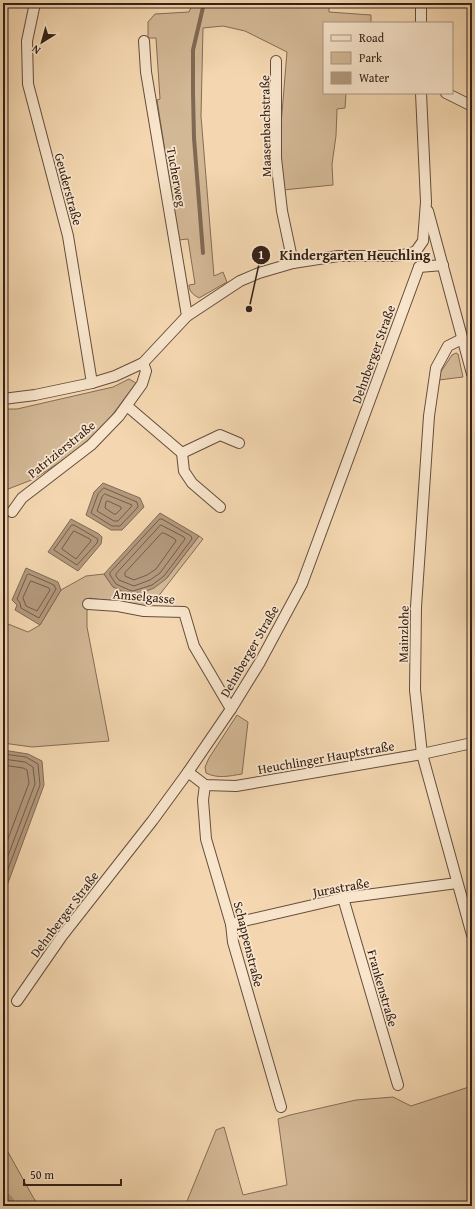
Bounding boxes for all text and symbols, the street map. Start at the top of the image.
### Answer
north arrow [22,22,62,62]
legend [323,22,453,94]
text: Road [359,29,385,46]
text: N [28,41,44,59]
text: Park [359,49,383,66]
text: Water [359,69,389,86]
street label: Maasenbachstraße [255,75,276,177]
street label: Tucherweg [162,146,191,209]
street label: Geuderstraße [50,151,87,227]
callout: Kindergarten Heuchling [251,242,438,268]
text: Kindergarten Heuchling [280,245,431,265]
text: 1 [258,246,264,263]
street label: Dehnberger Straße [347,302,400,406]
street label: Patrizierstraße [23,416,99,483]
street label: Amselgasse [112,584,176,609]
street label: Dehnberger Straße [215,602,284,701]
street label: Mainzlohe [394,605,413,663]
street label: Heuchlinger Hauptstraße [256,736,396,779]
street label: Dehnberger Straße [26,867,103,961]
street label: Jurastraße [309,873,371,902]
street label: Schappenstraße [229,899,268,989]
street label: Frankenstraße [362,947,403,1029]
scale bar [24,1161,121,1187]
text: 50 m [30,1166,54,1183]

